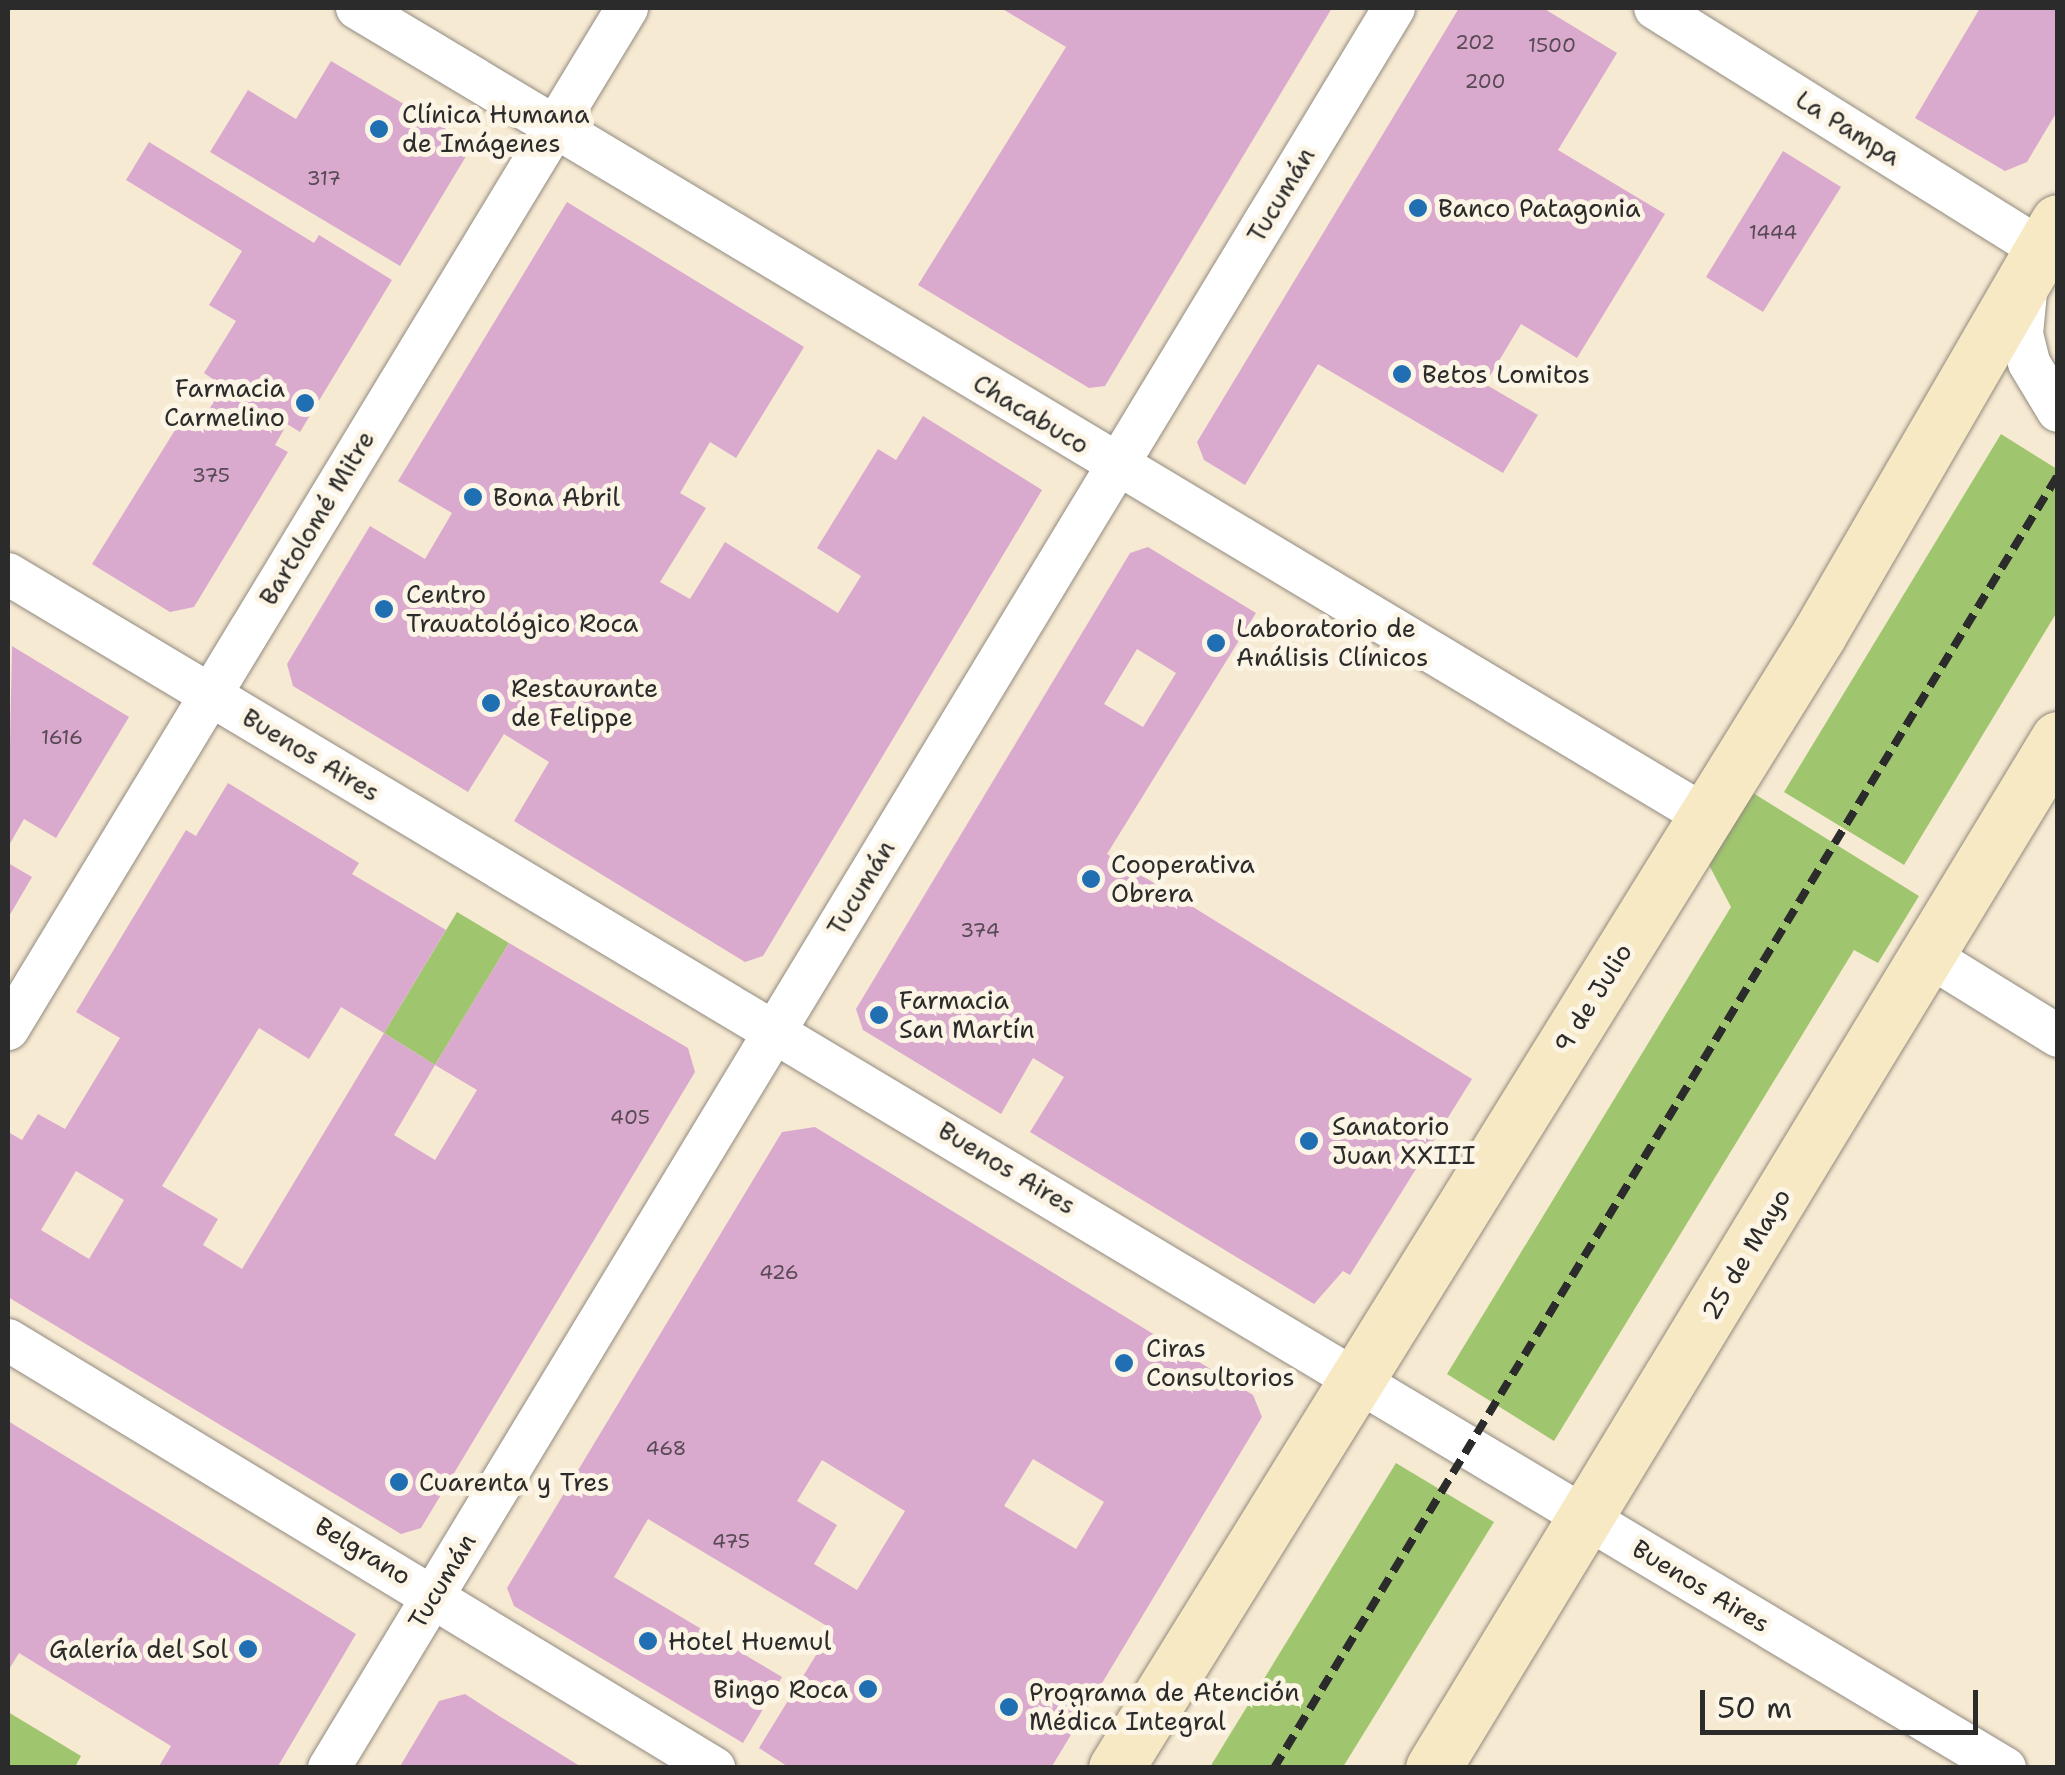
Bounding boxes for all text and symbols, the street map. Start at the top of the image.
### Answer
house number: 202 [1455,30,1495,54]
house number: 1500 [1528,33,1576,57]
house number: 200 [1464,69,1506,93]
street label: La Pampa [1790,84,1906,172]
place label: Clínica Humana de Imágenes [402,100,590,159]
marker: Clínica Humana de Imágenes [366,116,392,142]
street label: Tucumán [1241,142,1321,248]
house number: 317 [307,166,341,190]
place label: Banco Patagonia [1438,193,1640,223]
marker: Banco Patagonia [1407,197,1429,219]
house number: 1444 [1749,220,1797,244]
place label: Betos Lomitos [1422,359,1590,389]
marker: Betos Lomitos [1391,363,1413,385]
street label: Chacabuco [968,368,1094,460]
place label: Farmacia Carmelino [164,374,285,433]
marker: Farmacia Carmelino [294,392,316,414]
street label: Bartolomé Mitre [253,425,381,611]
house number: 375 [192,463,230,487]
place label: Bona Abril [493,482,620,512]
marker: Bona Abril [462,486,484,508]
place label: Centro Trauatológico Roca [406,580,638,639]
marker: Centro Trauatológico Roca [371,596,397,622]
place label: Laboratorio de Análisis Clínicos [1236,614,1428,673]
marker: Laboratorio de Análisis Clínicos [1205,632,1227,654]
place label: Restaurante de Felippe [511,674,658,733]
marker: Restaurante de Felippe [480,692,502,714]
street label: Buenos Aires [237,702,385,808]
house number: 1616 [41,725,83,749]
street label: Tucumán [821,835,901,941]
place label: Cooperativa Obrera [1111,850,1255,909]
marker: Cooperativa Obrera [1080,868,1102,890]
house number: 374 [960,918,1000,942]
street label: 9 de Julio [1548,938,1638,1058]
place label: Farmacia San Martín [899,986,1035,1045]
marker: Farmacia San Martín [868,1004,890,1026]
house number: 405 [610,1105,650,1129]
place label: Sanatorio Juan XXIII [1332,1112,1475,1171]
street label: Buenos Aires [933,1115,1081,1221]
marker: Sanatorio Juan XXIII [1296,1128,1322,1154]
street label: 25 de Mayo [1695,1183,1797,1325]
house number: 426 [759,1260,799,1284]
place label: Ciras Consultorios [1146,1334,1295,1393]
marker: Ciras Consultorios [1111,1350,1137,1376]
house number: 468 [646,1436,686,1460]
place label: Cuarenta y Tres [419,1467,609,1497]
marker: Cuarenta y Tres [388,1471,410,1493]
street label: Belgrano [310,1511,416,1591]
street label: Tucumán [402,1528,482,1634]
house number: 475 [712,1529,750,1553]
street label: Buenos Aires [1627,1533,1775,1639]
place label: Hotel Huemul [668,1626,831,1656]
marker: Hotel Huemul [637,1630,659,1652]
place label: Galería del Sol [49,1634,228,1664]
marker: Galería del Sol [237,1638,259,1660]
scale bar [1705,1670,1982,1732]
place label: Bingo Roca [713,1674,848,1704]
marker: Bingo Roca [857,1678,879,1700]
place label: Programa de Atención Médica Integral [1029,1678,1300,1737]
text: 50 m [1717,1687,1792,1728]
marker: Programa de Atención Médica Integral [998,1696,1020,1718]

